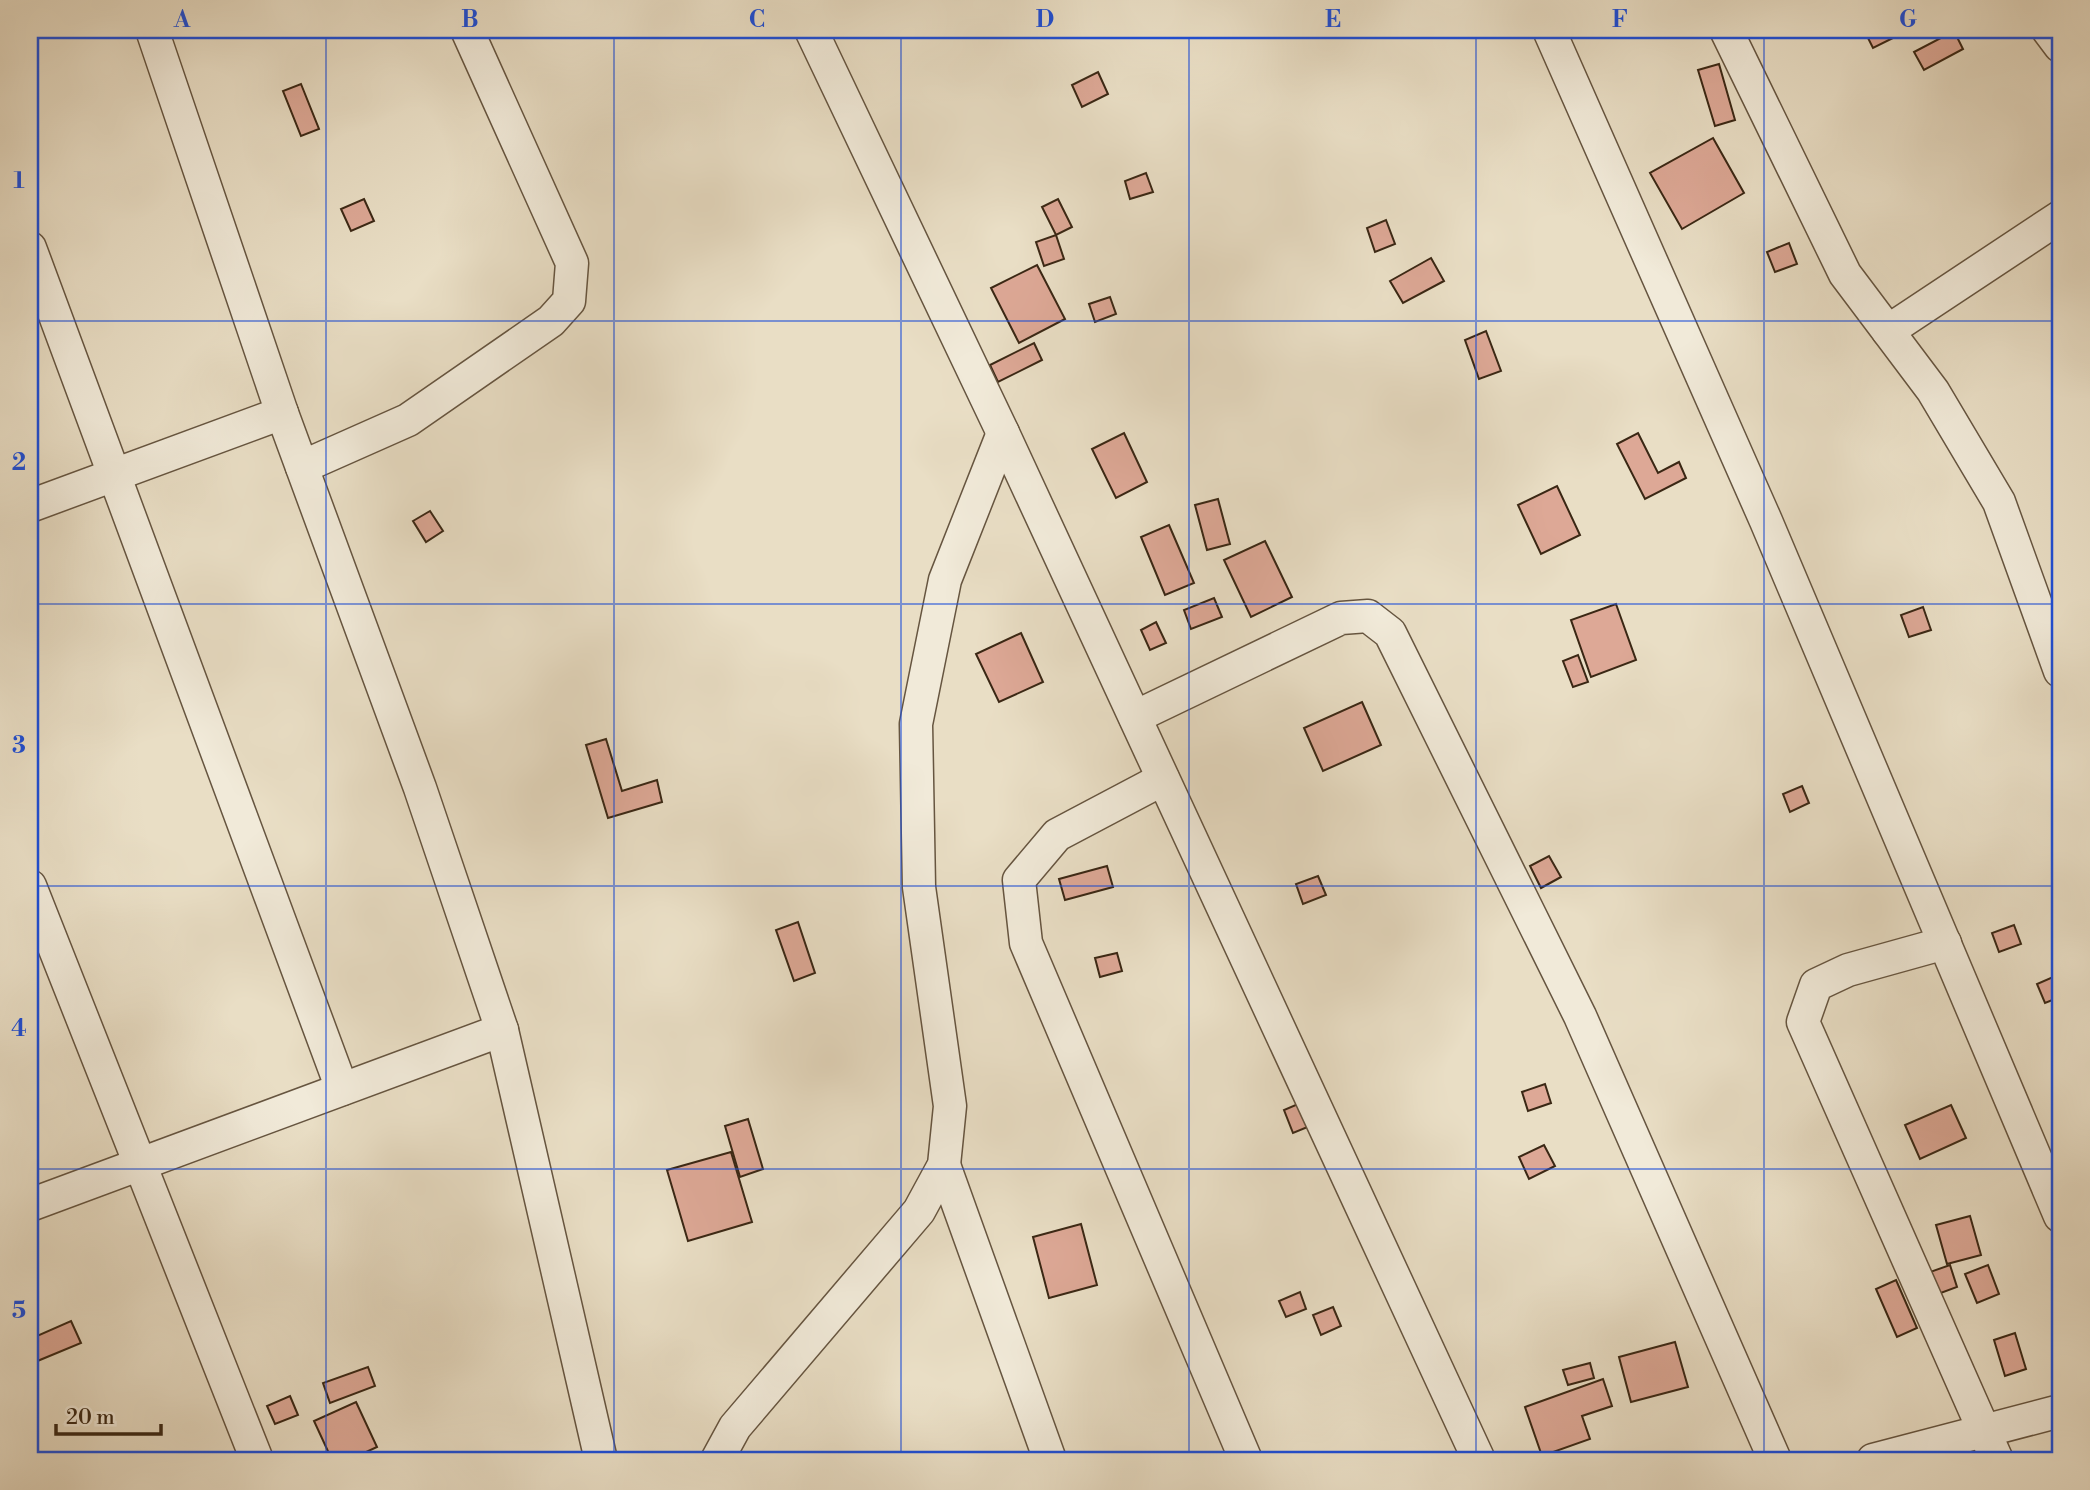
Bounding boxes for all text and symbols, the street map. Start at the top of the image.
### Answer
text: A [173,6,191,34]
text: B [461,6,479,34]
text: C [749,6,765,34]
text: D [1036,6,1054,34]
text: E [1325,6,1341,34]
text: F [1612,6,1628,34]
text: G [1899,6,1917,34]
text: 1 [13,167,25,195]
text: 2 [12,449,26,477]
text: 3 [12,732,26,760]
text: 4 [11,1015,27,1043]
text: 5 [12,1297,26,1325]
scale bar [56,1392,161,1436]
text: 20 m [66,1405,115,1431]

